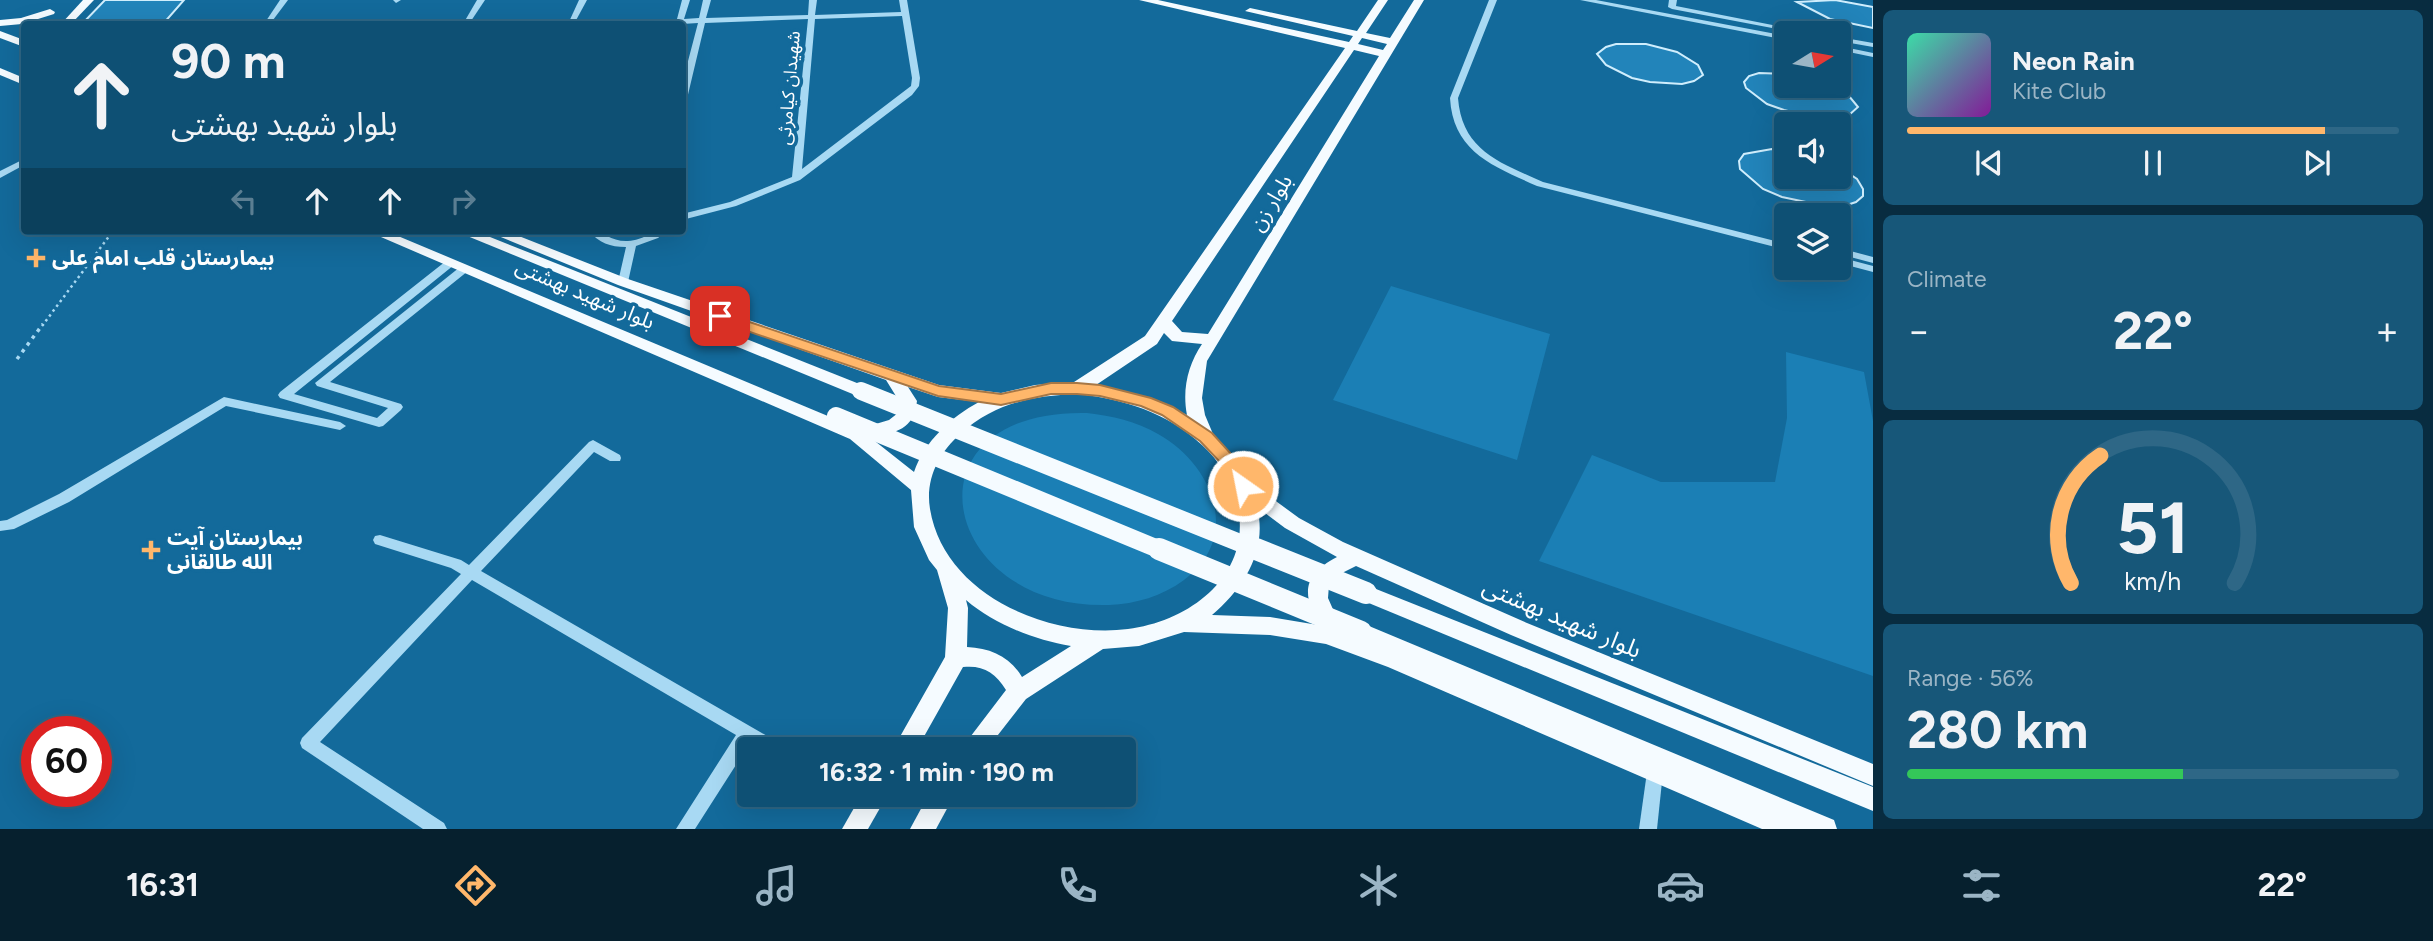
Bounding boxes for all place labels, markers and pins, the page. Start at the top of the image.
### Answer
place label: بیمارستان قلب امام علی [52,245,274,274]
marker: بیمارستان قلب امام علی [26,248,46,268]
pin [690,286,750,346]
place label: بیمارستان آیت الله طالقانی [167,525,303,574]
marker: بیمارستان آیت الله طالقانی [141,540,161,560]

